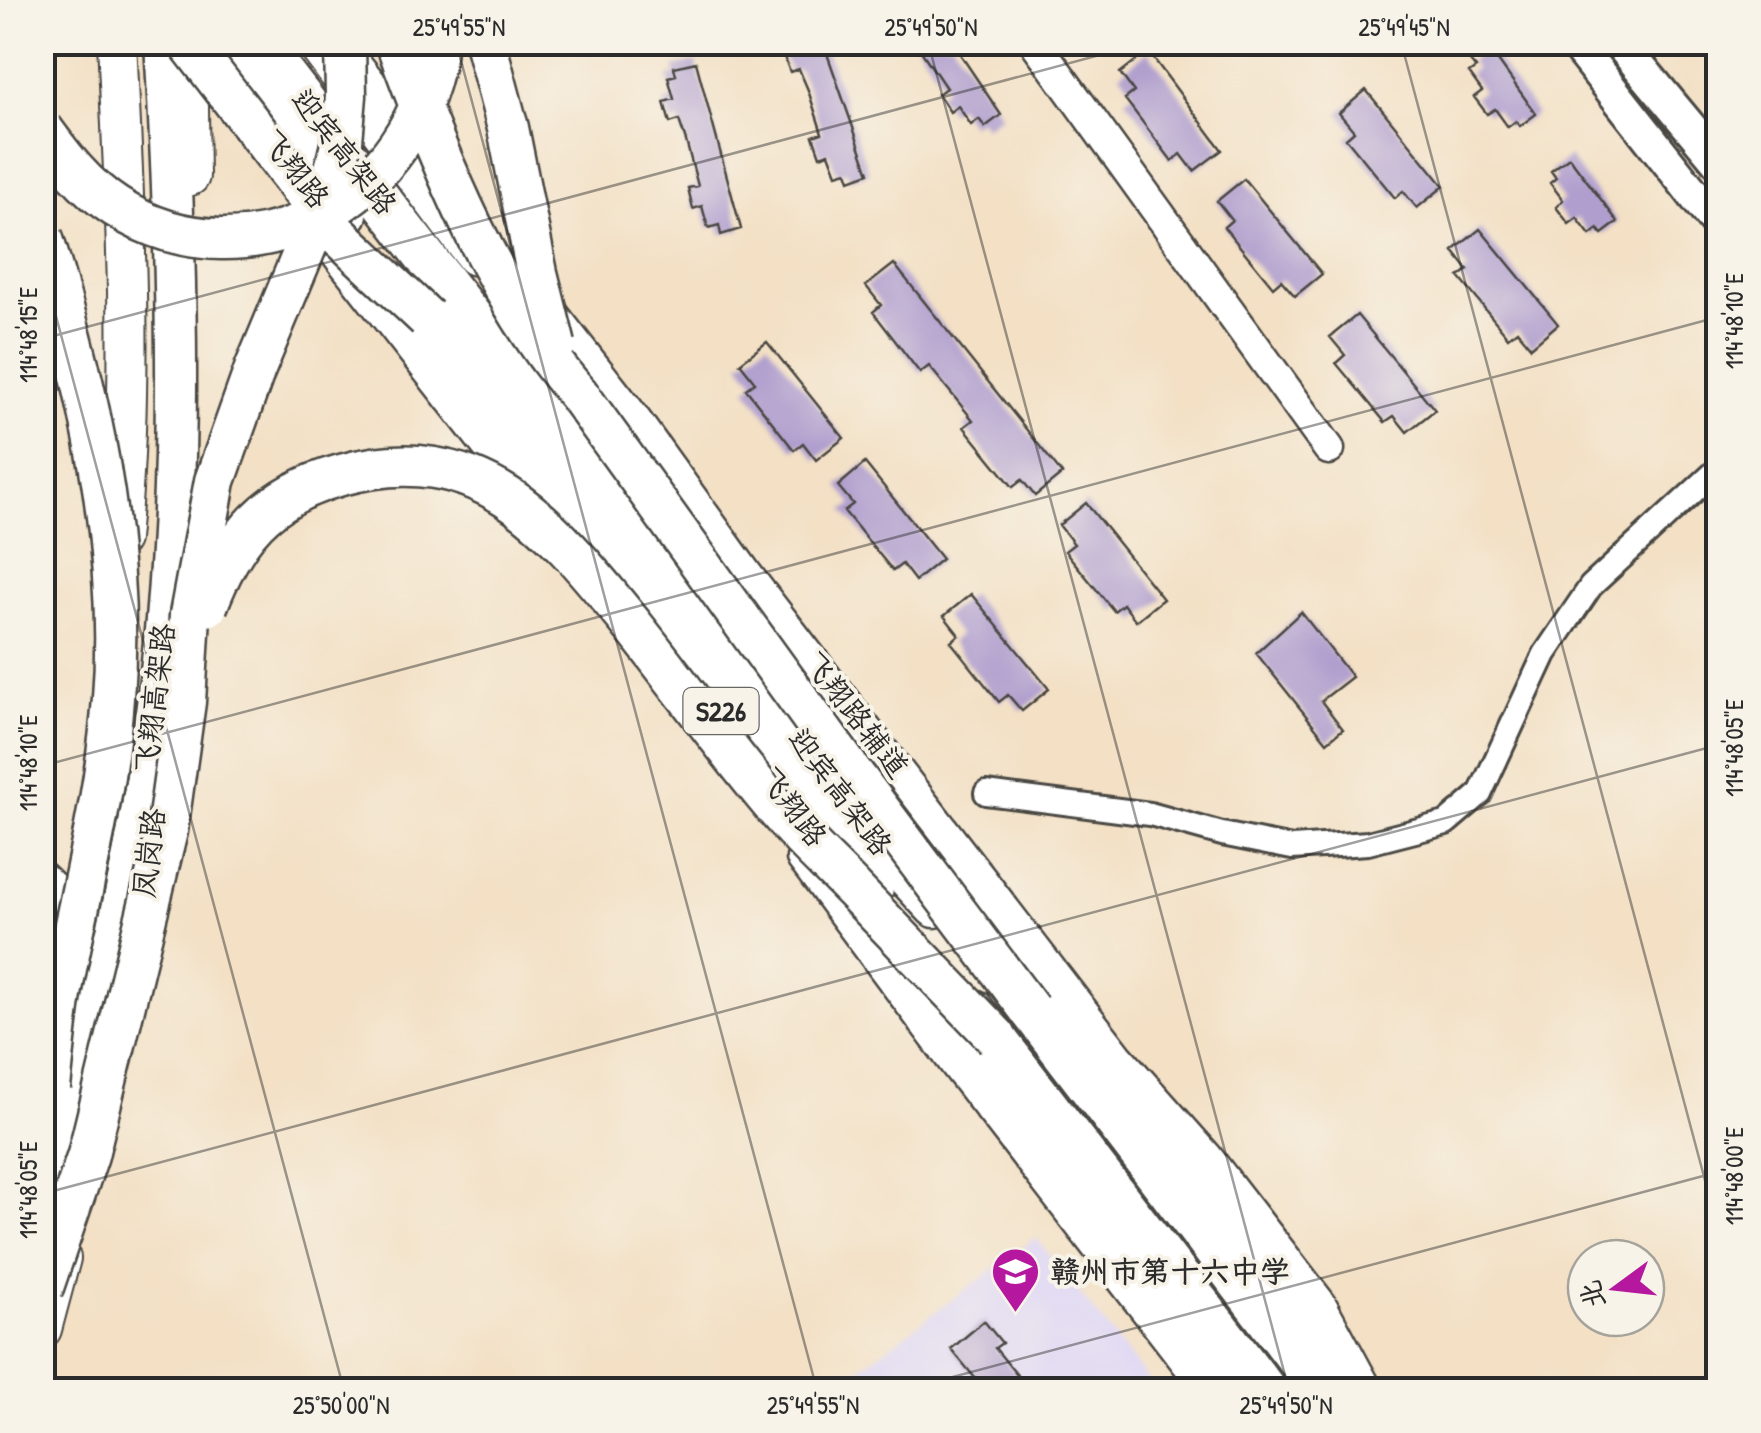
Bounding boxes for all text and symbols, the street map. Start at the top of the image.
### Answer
text: 25°49'55"N [413,10,505,44]
text: 25°49'50"N [884,10,978,44]
text: 25°49'45"N [1358,10,1450,44]
street label: 迎宾高架路 [283,80,407,223]
street label: 飞翔路 [252,121,339,216]
text: 114°48'10"E [1717,273,1751,369]
text: 114°48'15"E [11,287,45,383]
street label: 飞翔高架路 [125,621,183,775]
street label: 飞翔路辅道 [795,643,919,786]
road number: S226 [684,688,758,734]
text: 114°48'05"E [1717,699,1751,797]
text: 114°48'10"E [11,715,45,811]
street label: 迎宾高架路 [780,719,902,863]
street label: 飞翔路 [751,758,837,854]
street label: 凤岗路 [123,806,173,900]
text: 114°48'00"E [1717,1127,1751,1225]
text: 114°48'05"E [11,1141,45,1239]
north arrow [1566,1238,1666,1338]
school or university icon: 赣州市第十六中学 [989,1246,1041,1314]
place label: 赣州市第十六中学 [1050,1251,1290,1291]
text: 北 [1570,1276,1614,1313]
text: 25°50'00"N [292,1388,390,1422]
text: 25°49'55"N [767,1388,859,1422]
text: 25°49'50"N [1239,1388,1333,1422]

